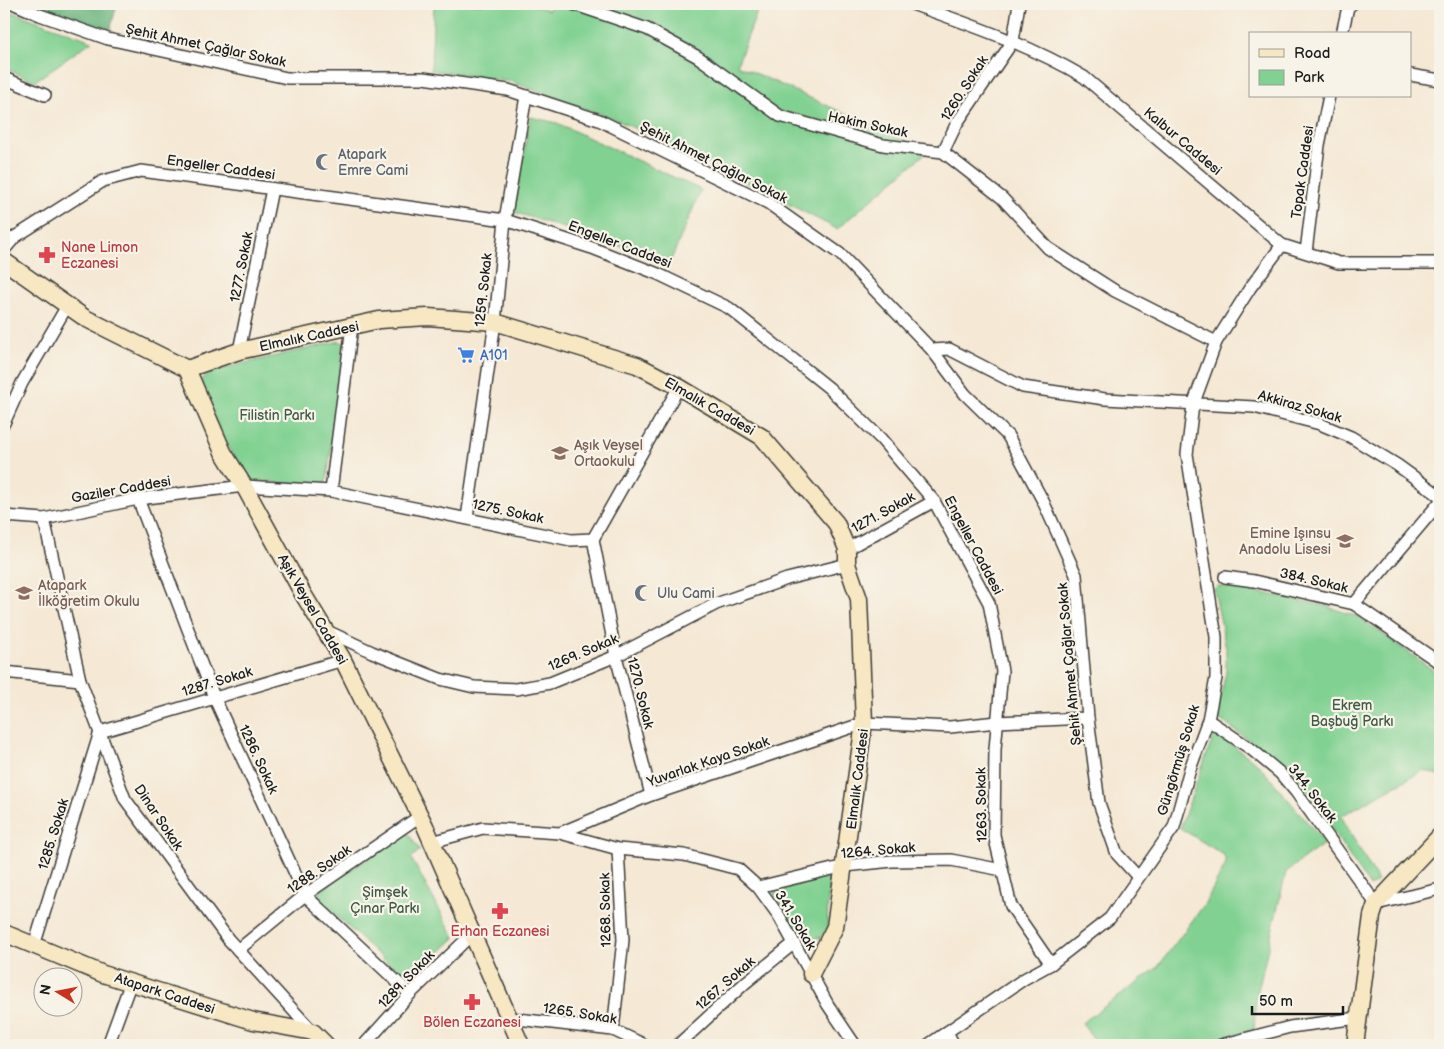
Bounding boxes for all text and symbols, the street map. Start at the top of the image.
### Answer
street label: Şehit Ahmet Çağlar Sokak [124,20,288,71]
legend [1249,32,1412,98]
text: Road [1294,44,1330,63]
street label: 1260. Sokak [937,52,992,124]
text: Park [1294,68,1325,87]
street label: Kalbur Caddesi [1140,104,1225,179]
street label: Hakim Sokak [826,108,910,141]
street label: Şehit Ahmet Çağlar Sokak [637,118,791,207]
street label: Topak Caddesi [1288,124,1317,220]
place label: Atapark Emre Cami [338,146,408,179]
street label: Engeller Caddesi [166,151,276,184]
mosque icon: Atapark Emre Cami [314,152,334,172]
street label: Engeller Caddesi [566,217,674,272]
street label: 1277. Sokak [226,230,257,304]
place label: Nane Limon Eczanesi [61,239,138,272]
pharmacy icon: Nane Limon Eczanesi [37,245,57,265]
street label: 1259. Sokak [471,252,496,328]
street label: Elmalık Caddesi [258,318,360,355]
supermarket icon: A101 [456,345,476,365]
place label: A101 [480,347,508,364]
street label: Elmalık Caddesi [662,374,758,439]
street label: Akkiraz Sokak [1256,386,1344,427]
park label: Filistin Parkı [239,407,315,424]
place label: Aşık Veysel Ortaokulu [574,437,643,470]
school or university icon: Aşık Veysel Ortaokulu [550,443,570,463]
street label: Gaziler Caddesi [70,472,172,507]
street label: 1271. Sokak [848,488,918,537]
street label: Engeller Caddesi [940,493,1007,597]
street label: 1275. Sokak [471,496,545,527]
place label: Emine Işınsu Anadolu Lisesi [1239,525,1331,558]
school or university icon: Emine Işınsu Anadolu Lisesi [1335,531,1355,551]
street label: Aşık Veysel Caddesi [274,551,351,668]
street label: 384. Sokak [1278,564,1350,597]
place label: Atapark İlköğretim Okulu [38,577,140,610]
street label: Şehit Ahmet Çağlar Sokak [1054,582,1085,746]
school or university icon: Atapark İlköğretim Okulu [14,583,34,603]
mosque icon: Ulu Cami [633,583,653,603]
place label: Ulu Cami [657,585,715,602]
street label: 1269. Sokak [546,630,621,675]
street label: 1270. Sokak [623,656,658,731]
street label: 1287. Sokak [180,663,255,700]
park label: Ekrem Başbuğ Parkı [1310,697,1394,730]
street label: Güngörmüş Sokak [1154,703,1203,818]
street label: 1286. Sokak [235,722,282,797]
street label: Elmalık Caddesi [843,728,872,830]
street label: Yuvarlak Kaya Sokak [644,732,772,791]
street label: 344. Sokak [1284,761,1341,826]
street label: 1263. Sokak [972,767,991,843]
street label: Dinar Sokak [130,781,187,854]
street label: 1285. Sokak [35,796,72,872]
street label: 1264. Sokak [840,839,916,862]
street label: 1288. Sokak [284,841,355,898]
street label: 1268. Sokak [596,872,615,947]
park label: Şimşek Çınar Parkı [350,884,420,917]
street label: 341. Sokak [771,887,820,953]
pharmacy icon: Erhan Eczanesi [490,901,510,921]
place label: Erhan Eczanesi [450,923,550,940]
street label: 1289. Sokak [375,947,438,1012]
street label: 1267. Sokak [692,953,759,1014]
north arrow [32,966,82,1016]
street label: Atapark Caddesi [113,969,217,1018]
text: N [36,983,55,996]
scale bar [1252,984,1343,1016]
pharmacy icon: Bölen Eczanesi [462,992,482,1012]
text: 50 m [1259,992,1293,1011]
street label: 1265. Sokak [542,999,618,1028]
place label: Bölen Eczanesi [423,1014,521,1031]

